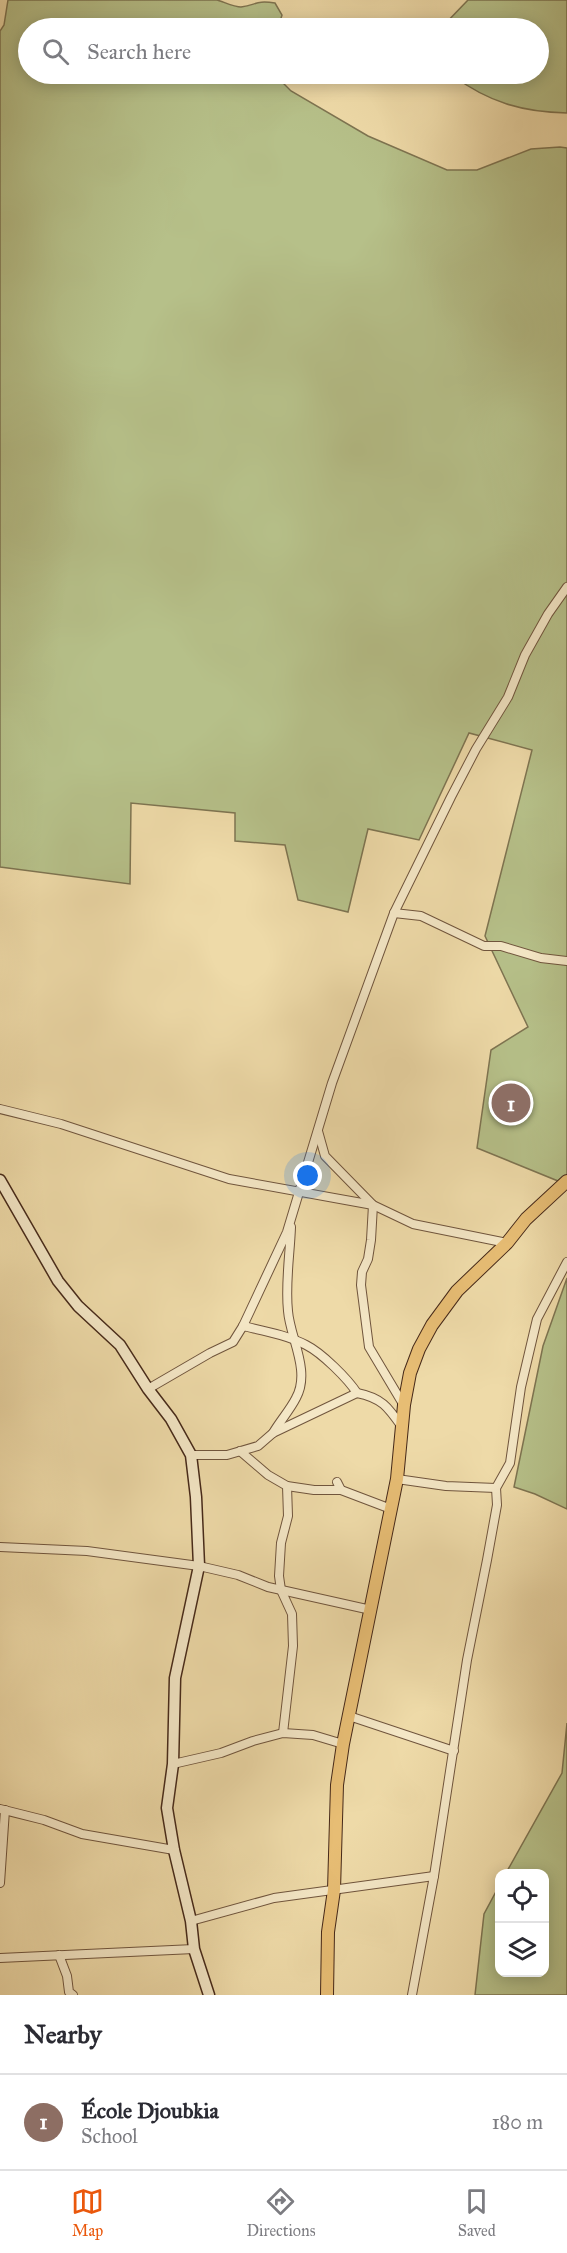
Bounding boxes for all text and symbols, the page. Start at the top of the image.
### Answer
search box [18,18,549,84]
icon: search [39,35,72,68]
text: Search here [87,38,191,65]
pin: 1 [492,1080,530,1126]
your location [293,1161,322,1190]
map controls [495,1869,549,1977]
button: locate [495,1869,549,1923]
button: layers [495,1923,549,1977]
text: Nearby [24,2018,102,2050]
text: École Djoubkia [81,2097,219,2124]
text: 1 [40,2110,47,2134]
text: 180 m [492,2110,543,2134]
text: School [81,2124,138,2148]
tab: Map [71,2185,104,2240]
tab: Directions [246,2185,315,2240]
tab: Saved [458,2185,496,2240]

